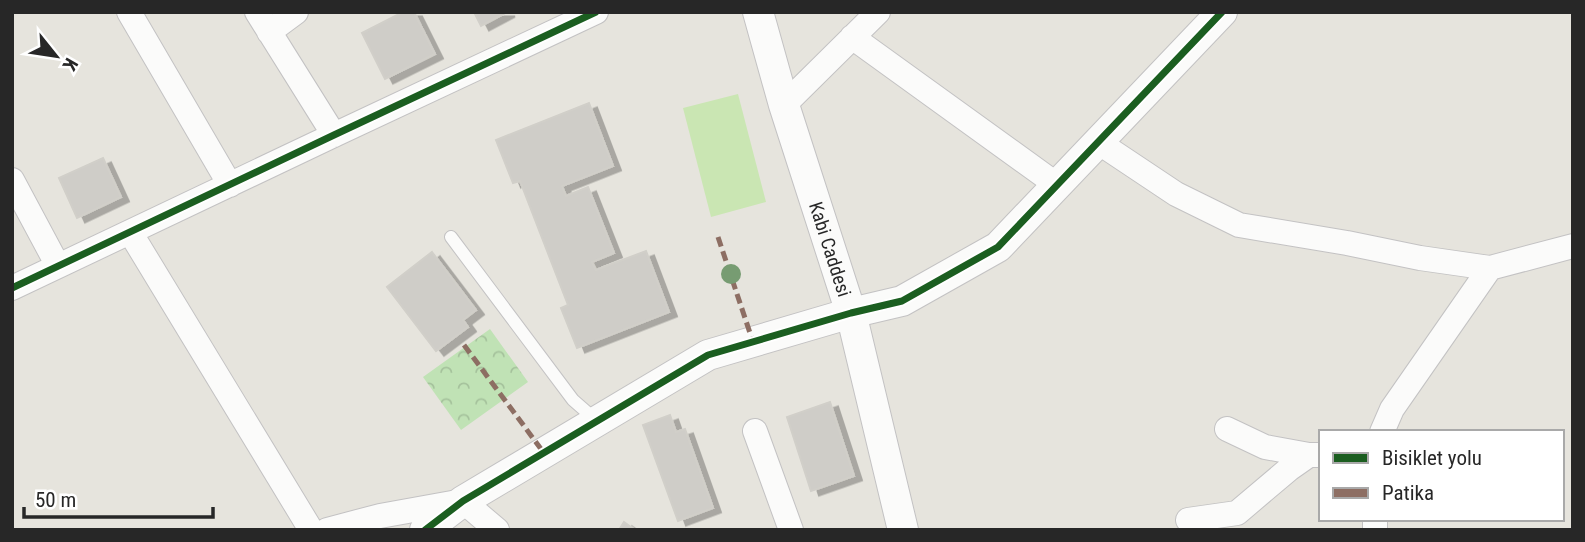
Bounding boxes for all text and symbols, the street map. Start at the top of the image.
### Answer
north arrow [21,21,91,91]
text: K [57,54,83,75]
street label: Kabi Caddesi [804,199,856,300]
legend [1319,430,1564,521]
text: Bisiklet yolu [1382,446,1482,470]
scale bar [24,476,214,520]
text: Patika [1382,481,1434,505]
text: 50 m [35,488,76,512]

